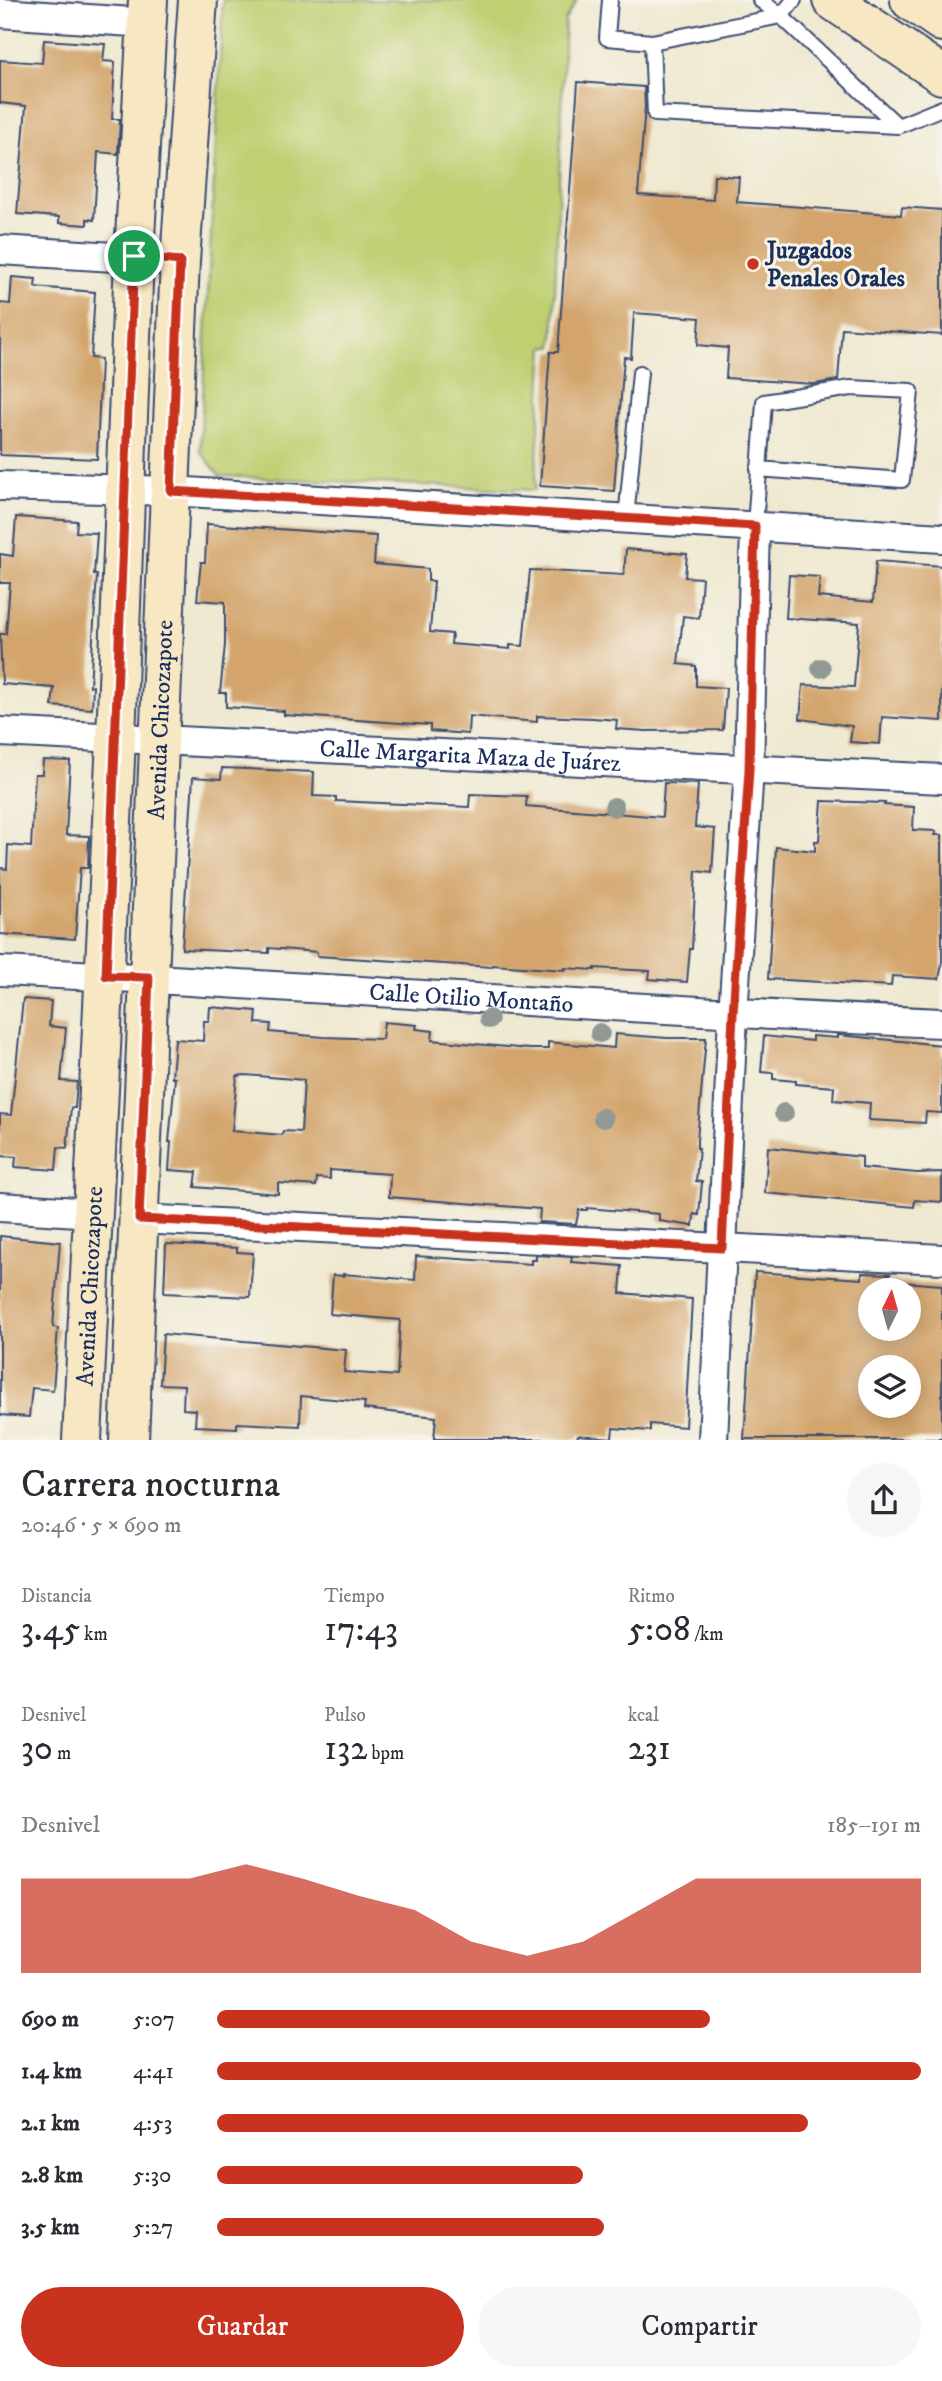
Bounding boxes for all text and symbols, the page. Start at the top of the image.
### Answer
pin [104,226,164,286]
place label: Juzgados Penales Orales [764,236,905,294]
icon: arrive [115,237,153,275]
marker: Juzgados Penales Orales [745,256,761,272]
street label: Avenida Chicozapote [142,619,180,820]
street label: Calle Margarita Maza de Juárez [319,734,622,779]
street label: Calle Otilio Montaño [368,978,574,1020]
street label: Avenida Chicozapote [71,1186,110,1387]
north arrow [858,1278,920,1340]
map controls [858,1278,921,1418]
button: layers [858,1355,921,1418]
text: Carrera nocturna [21,1461,280,1509]
button: share [847,1463,921,1537]
text: 20:46 · 5 × 690 m [21,1511,182,1540]
text: Distancia [21,1585,92,1608]
text: Tiempo [324,1585,384,1608]
text: Ritmo [628,1585,675,1608]
text: 3.45 [21,1608,80,1652]
text: 17:43 [324,1608,398,1652]
text: 5:08 [628,1608,691,1652]
text: km [80,1623,108,1646]
text: /km [691,1623,723,1646]
text: Desnivel [21,1704,86,1727]
text: Pulso [324,1704,366,1727]
text: kcal [628,1704,659,1727]
text: 30 [21,1727,53,1771]
text: 132 [324,1727,367,1771]
text: 231 [628,1727,671,1771]
text: m [53,1742,71,1765]
text: bpm [367,1742,404,1765]
text: Desnivel [21,1811,100,1840]
text: 185–191 m [827,1811,921,1840]
text: 690 m [21,2005,79,2034]
text: 5:07 [133,2005,175,2034]
text: 1.4 km [21,2057,82,2086]
text: 4:41 [133,2057,174,2086]
text: 2.1 km [21,2109,80,2138]
text: 4:53 [133,2109,172,2138]
text: 2.8 km [21,2161,83,2190]
text: 5:30 [133,2161,171,2190]
text: 3.5 km [21,2213,80,2242]
text: 5:27 [133,2213,173,2242]
button: Guardar [21,2287,464,2367]
button: Compartir [478,2287,921,2367]

